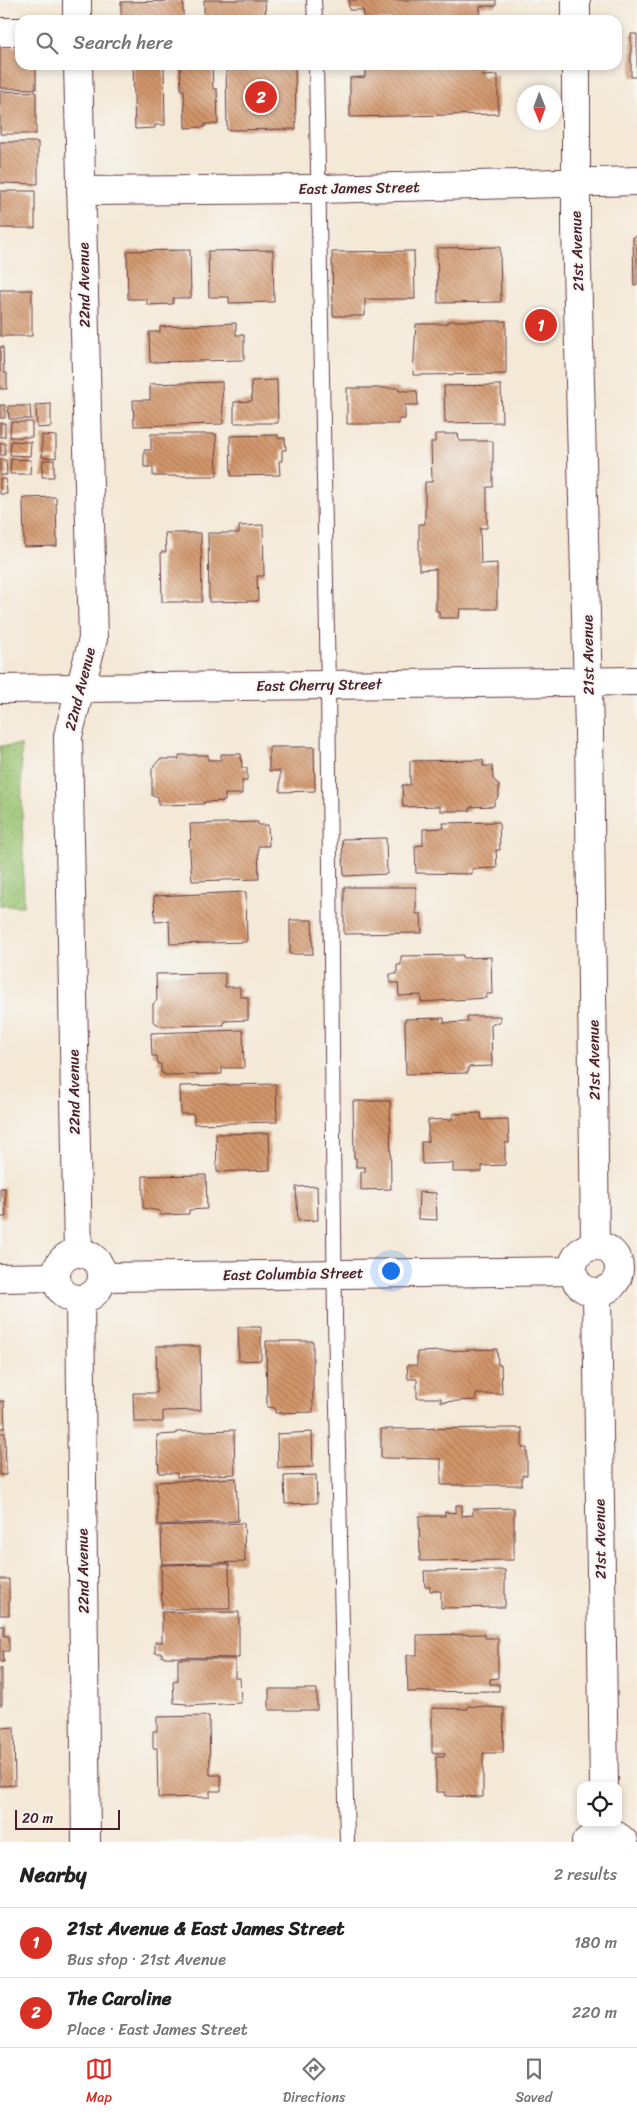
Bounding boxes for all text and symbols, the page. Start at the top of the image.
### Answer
search box [15,15,622,70]
text: Search here [73,26,173,59]
icon: search [33,29,61,57]
pin: 2 [245,78,277,116]
north arrow [517,85,562,130]
street label: East James Street [298,174,420,202]
street label: 21st Avenue [563,210,591,292]
street label: 22nd Avenue [70,242,98,328]
pin: 1 [525,306,557,344]
street label: 21st Avenue [574,615,602,695]
street label: 22nd Avenue [57,645,103,733]
street label: East Cherry Street [256,671,383,699]
street label: 21st Avenue [580,1020,608,1100]
street label: 22nd Avenue [60,1049,88,1135]
your location [378,1258,404,1284]
street label: East Columbia Street [222,1260,364,1288]
street label: 21st Avenue [586,1499,614,1579]
street label: 22nd Avenue [69,1528,97,1614]
map controls [577,1782,622,1827]
button: locate [577,1782,622,1827]
text: 20 m [22,1806,53,1831]
scale bar [15,1807,120,1830]
text: Nearby [20,1856,86,1894]
text: 2 results [554,1860,617,1889]
text: 21st Avenue & East James Street [67,1912,344,1945]
text: 1 [33,1928,39,1957]
text: 180 m [574,1928,617,1957]
text: Bus stop · 21st Avenue [67,1945,226,1974]
text: The Caroline [67,1982,171,2015]
text: 2 [31,1998,41,2027]
text: 220 m [572,1998,617,2027]
text: Place · East James Street [67,2015,248,2044]
tab: Map [85,2055,113,2110]
tab: Directions [283,2055,345,2110]
tab: Saved [515,2055,552,2110]

